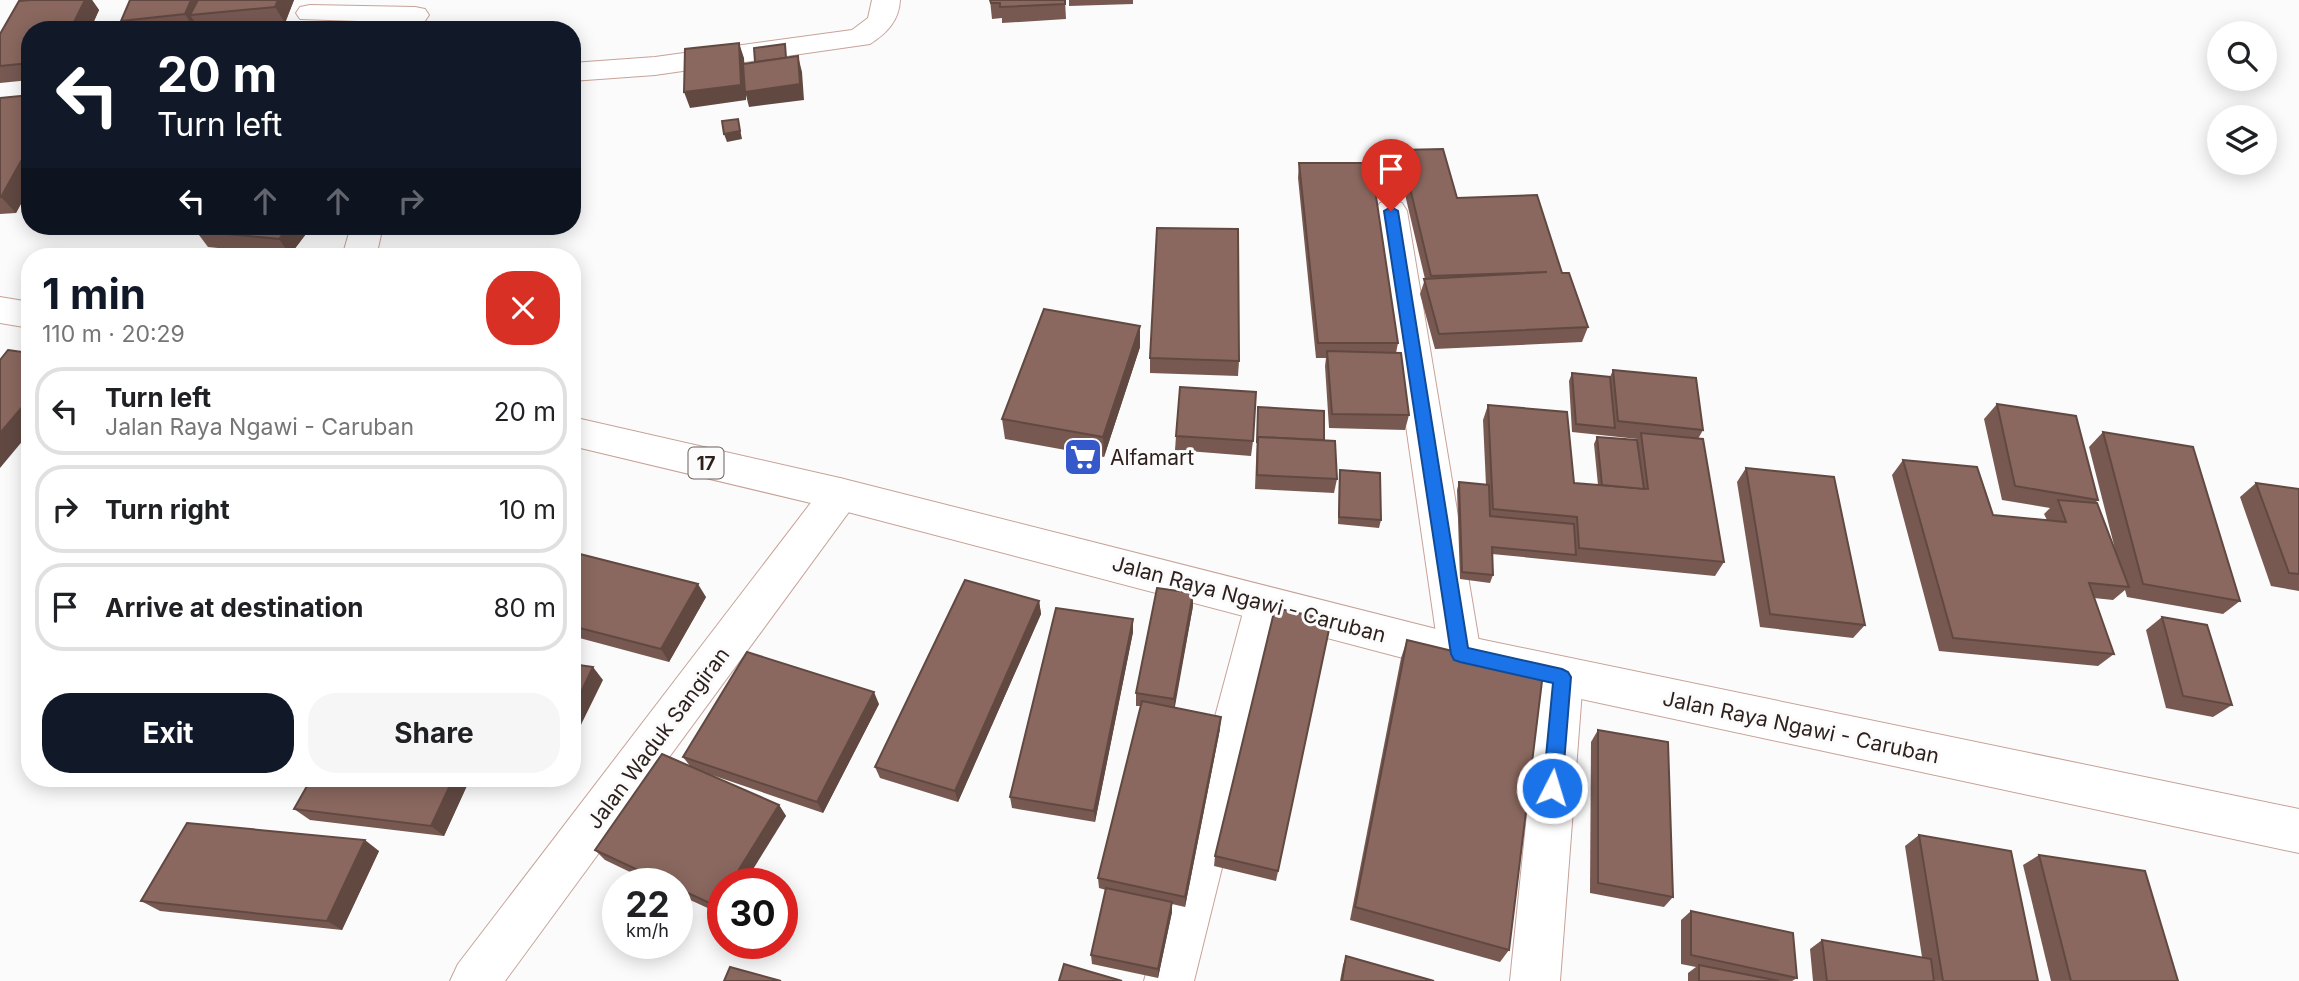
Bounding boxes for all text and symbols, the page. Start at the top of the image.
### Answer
map controls [2207,21,2277,175]
button: search [2207,21,2277,91]
text: 20 m [157,45,277,104]
icon: left [42,49,133,140]
text: Turn left [157,105,282,144]
button: layers [2207,105,2277,175]
pin [1361,139,1421,211]
icon: arrive [1372,150,1410,188]
icon: left [173,182,211,220]
icon: ahead [246,182,284,220]
icon: ahead [319,182,357,220]
icon: right [392,182,430,220]
text: 1 min [42,268,146,319]
button: close [486,271,560,345]
text: 110 m · 20:29 [42,320,185,348]
text: Turn left [105,382,211,413]
icon: left [46,392,84,430]
text: 20 m [494,396,556,427]
text: Jalan Raya Ngawi - Caruban [105,413,414,441]
supermarket icon: Alfamart [1062,436,1104,478]
place label: Alfamart [1110,445,1194,470]
road number: 17 [688,447,724,478]
icon: right [46,490,84,528]
text: Turn right [105,494,230,525]
text: 10 m [499,494,556,525]
street label: Jalan Raya Ngawi - Caruban [1109,550,1389,648]
icon: arrive [46,588,84,626]
text: Arrive at destination [105,592,364,623]
text: 80 m [493,592,556,623]
street label: Jalan Waduk Sangiran [582,642,734,834]
street label: Jalan Raya Ngawi - Caruban [1660,685,1942,769]
button: Exit [42,693,294,773]
button: Share [308,693,560,773]
position arrow [1515,751,1589,825]
speed limit sign: 30 [707,868,798,959]
text: 22 [625,883,670,925]
text: km/h [626,920,669,941]

